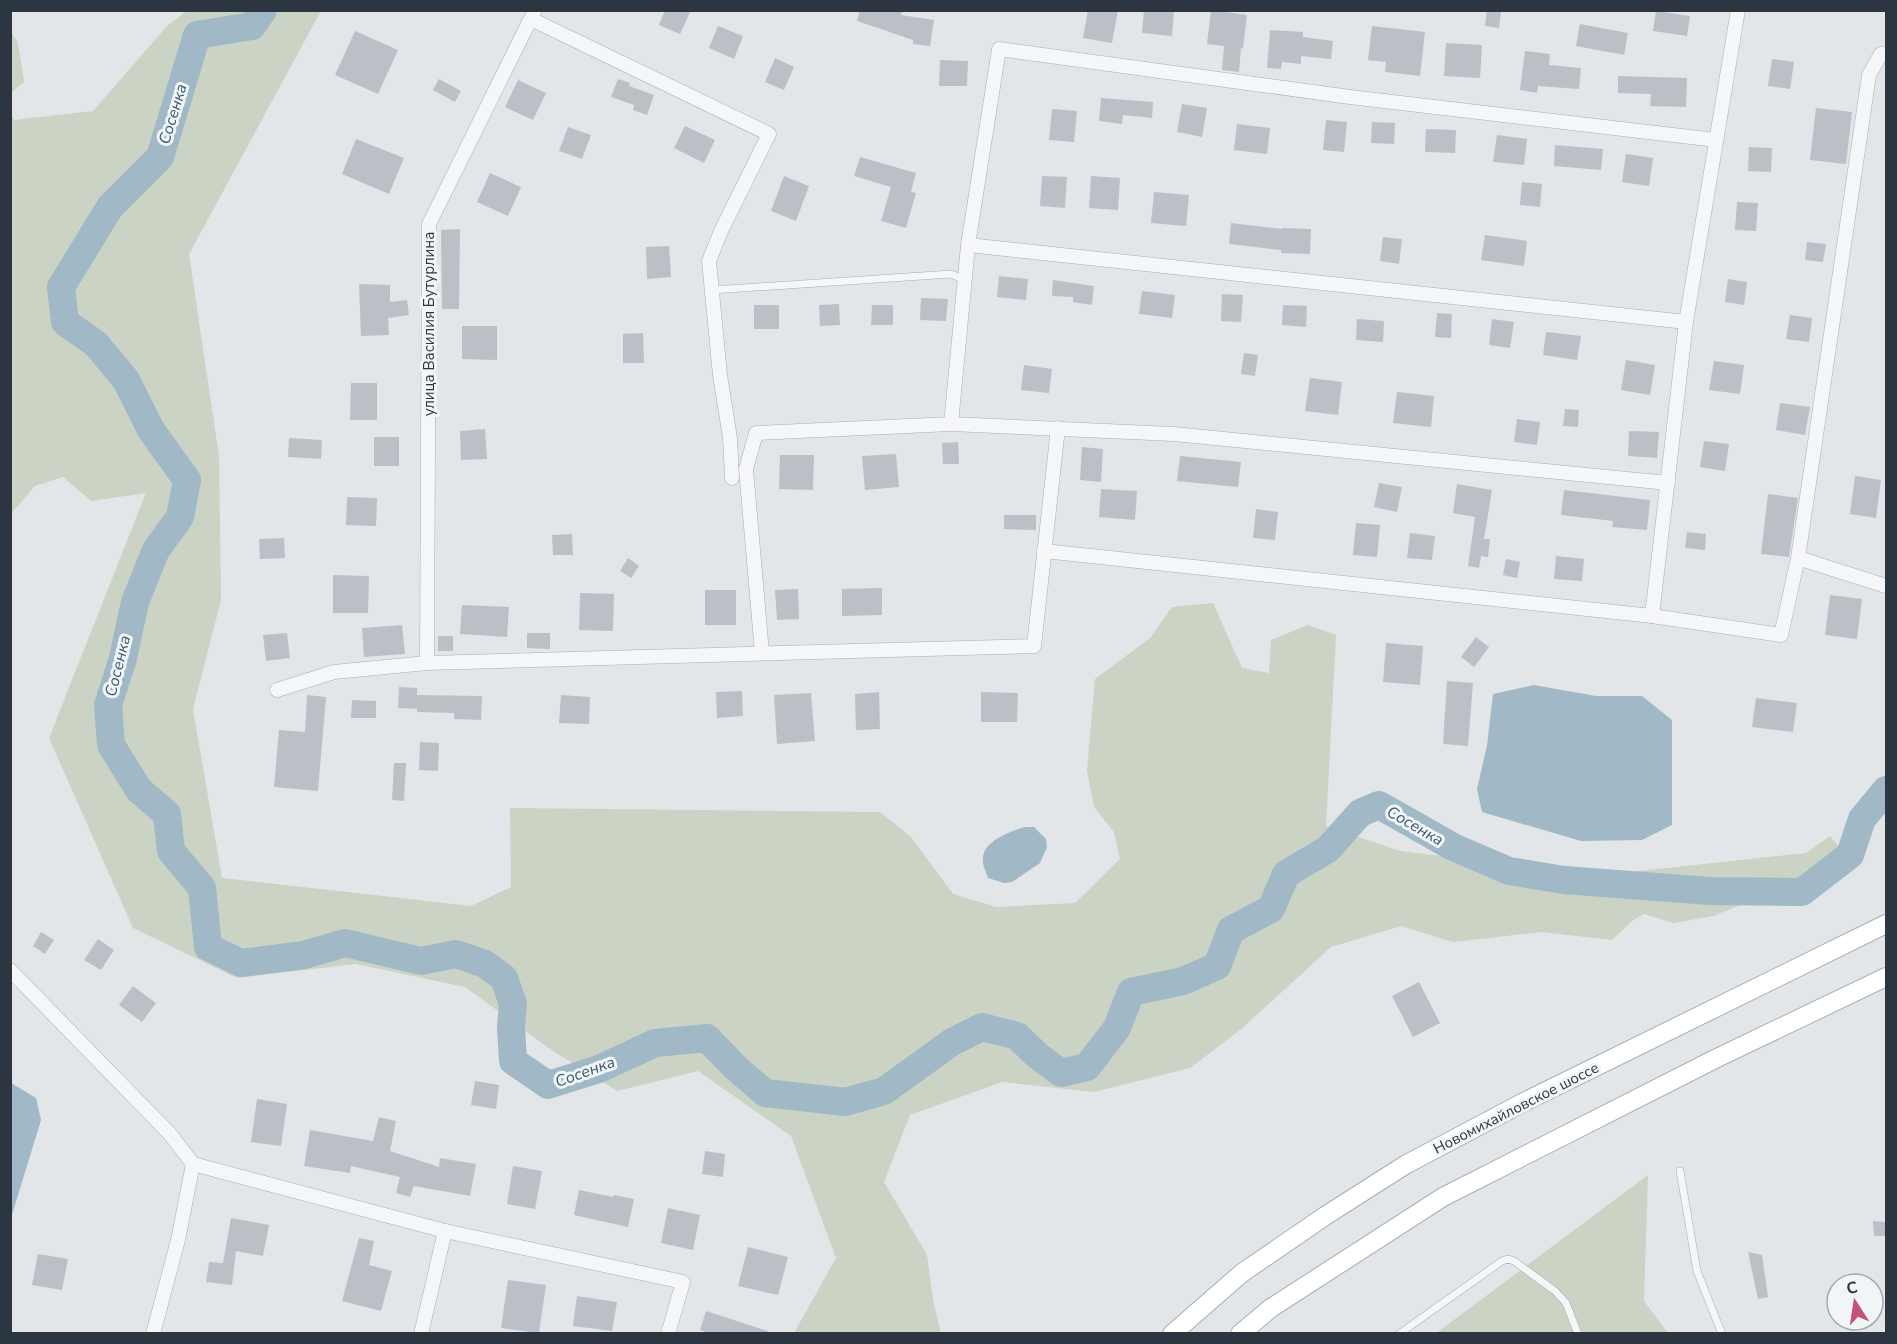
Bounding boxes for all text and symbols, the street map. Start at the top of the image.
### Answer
water label: Сосенка [153,81,193,147]
street label: улица Василия Бутурлина [419,232,439,416]
water label: Сосенка [100,633,136,699]
water label: Сосенка [1383,801,1447,851]
water label: Сосенка [552,1051,618,1093]
street label: Новомихайловское шоссе [1430,1057,1602,1159]
north arrow [1825,1272,1885,1332]
text: С [1844,1276,1860,1300]

